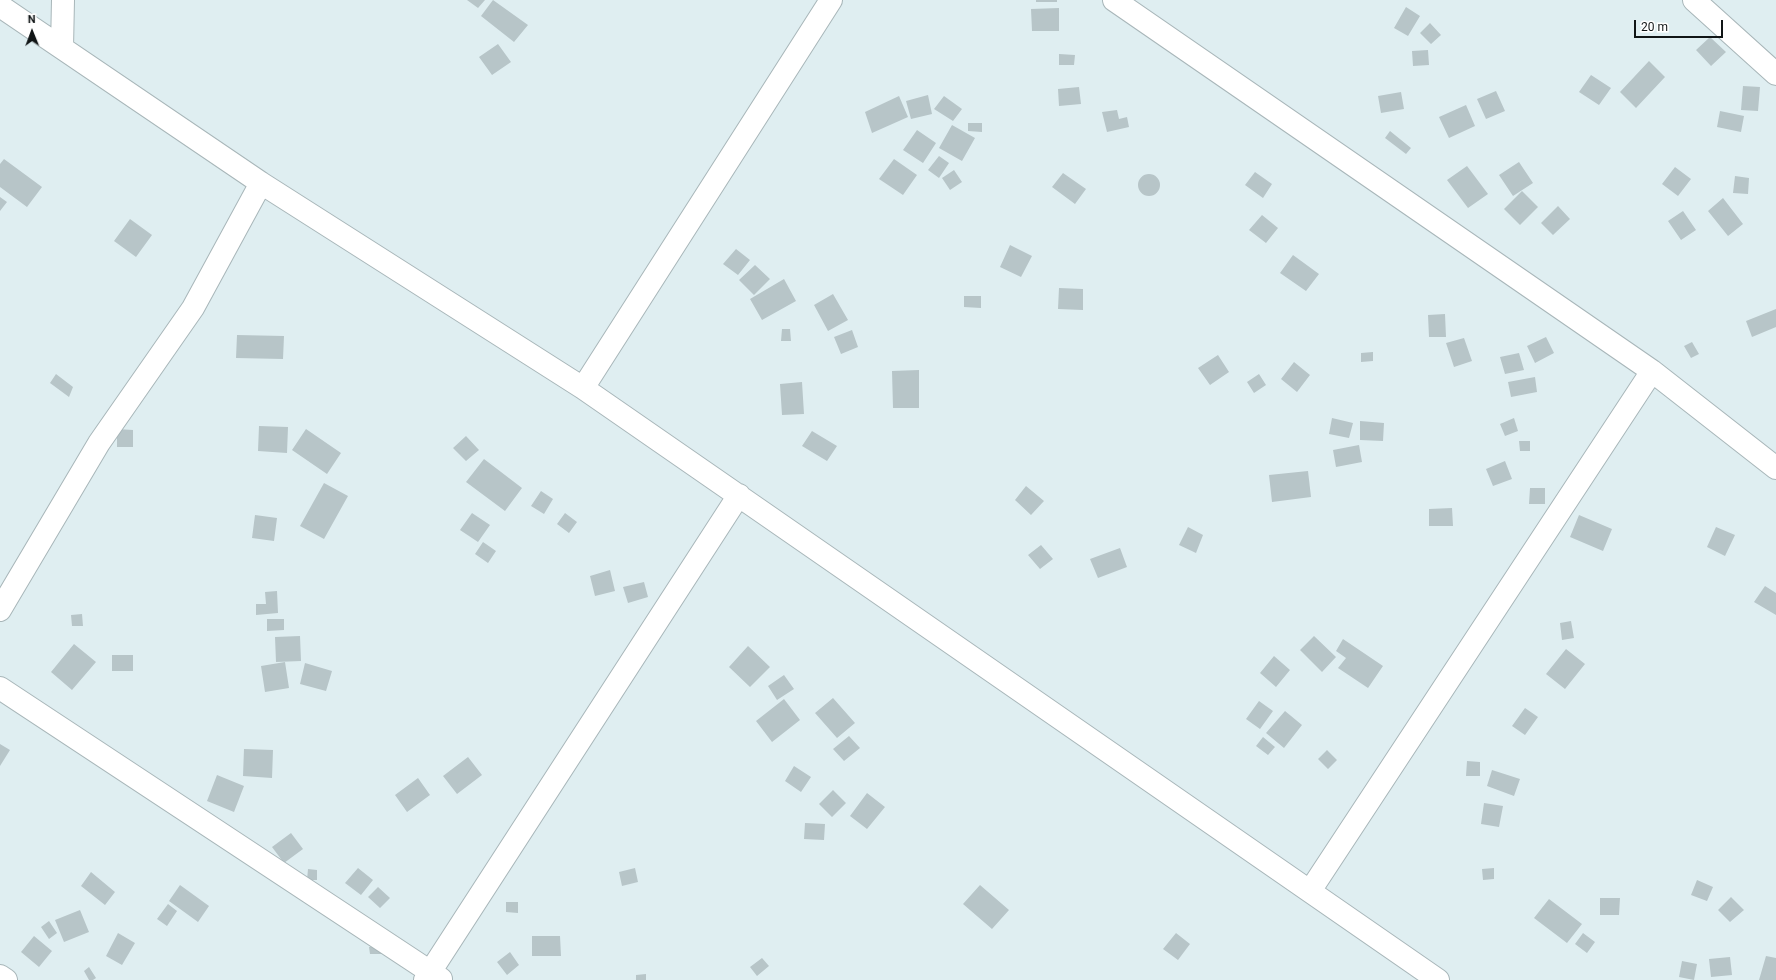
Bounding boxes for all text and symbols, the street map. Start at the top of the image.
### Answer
north arrow [12,12,52,52]
scale bar [1636,12,1725,38]
text: N [28,13,36,26]
text: 20 m [1641,20,1668,34]

